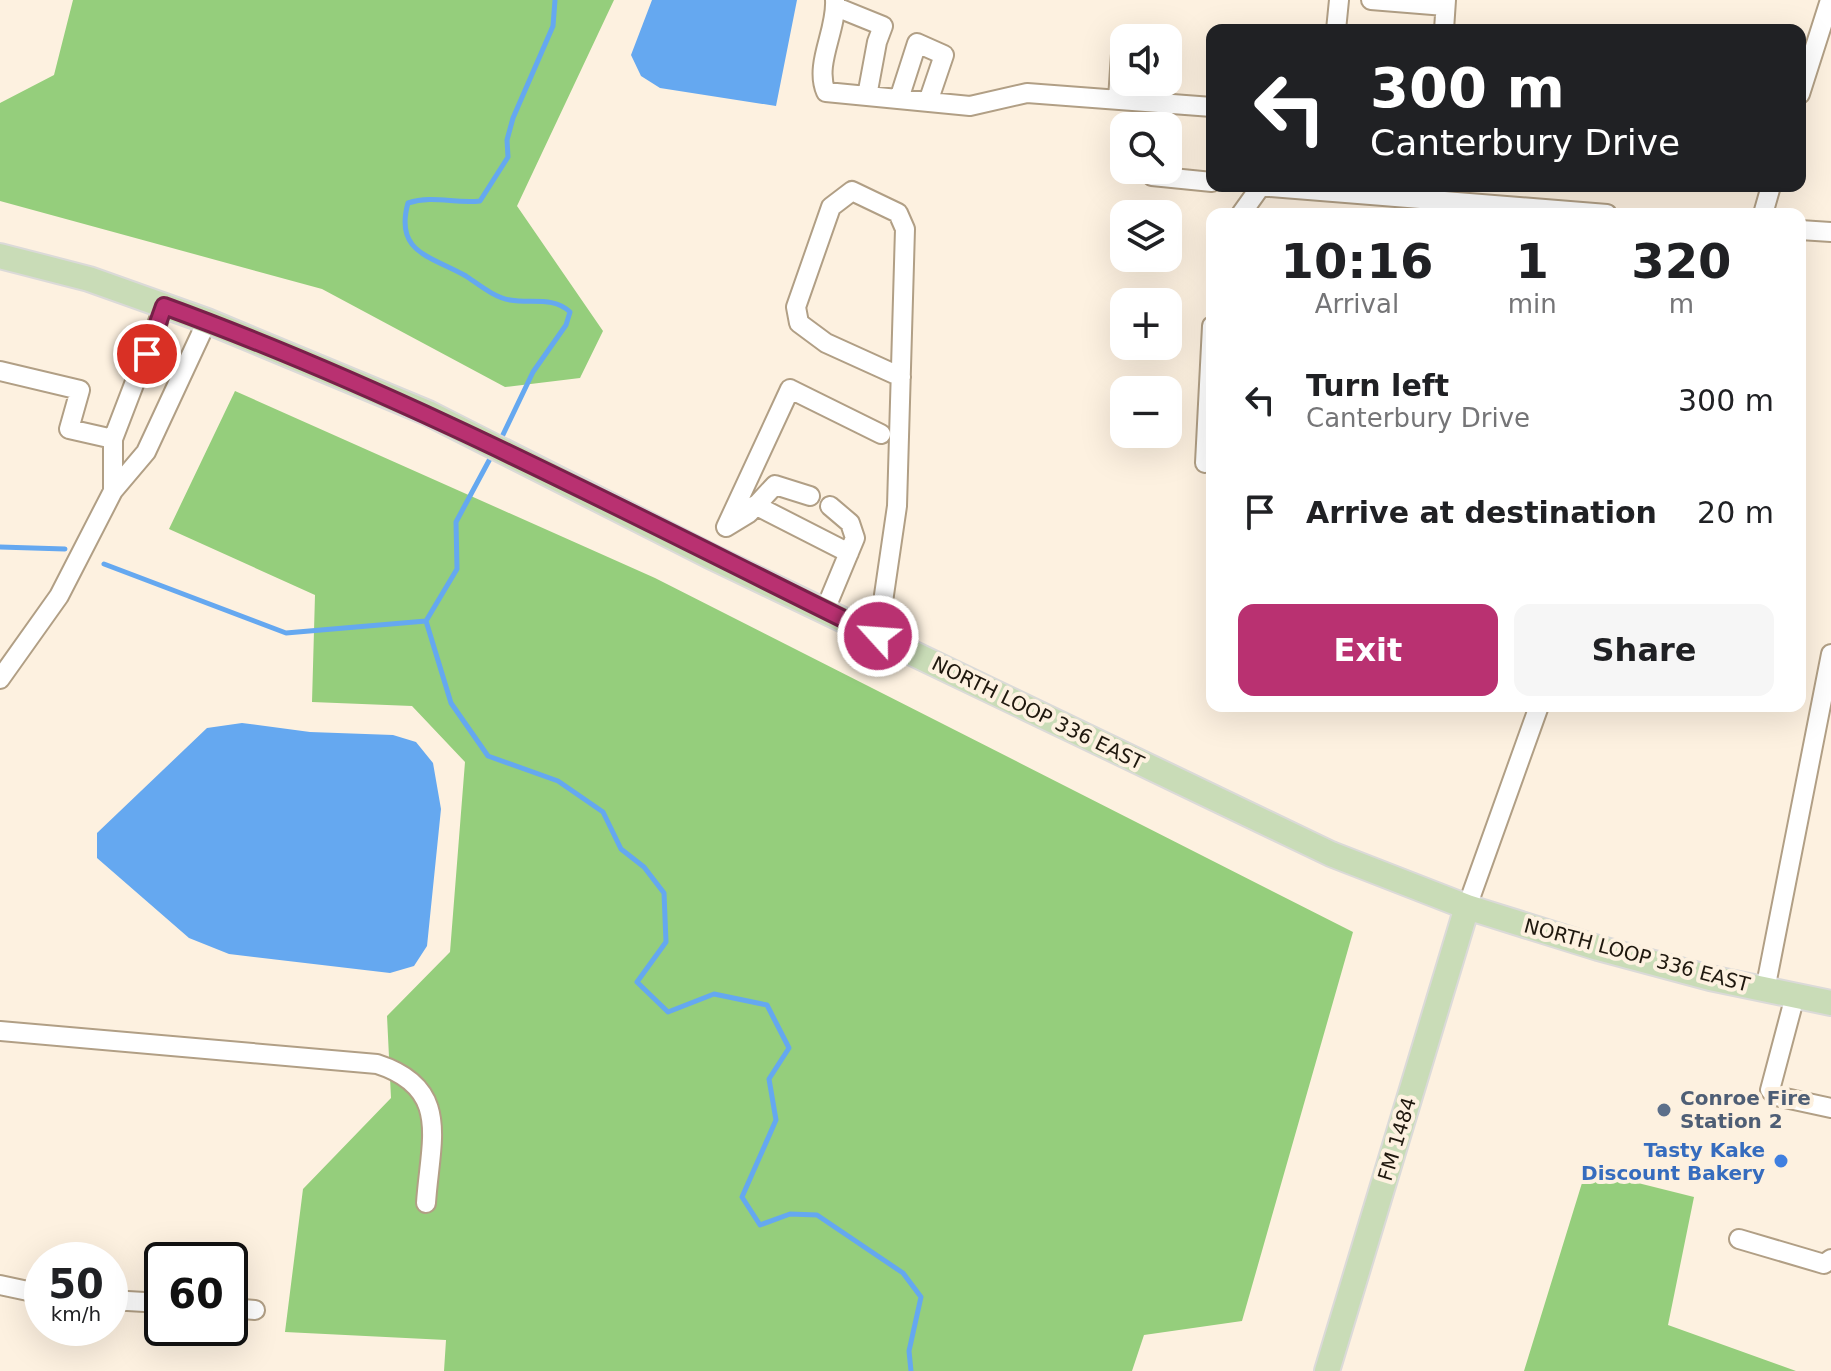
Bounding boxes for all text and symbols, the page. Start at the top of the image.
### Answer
map controls [1110,24,1182,448]
button: sound [1110,24,1182,96]
text: 300 m [1370,55,1565,120]
icon: left [1238,56,1342,160]
button: search [1110,112,1182,184]
text: Canterbury Drive [1370,122,1680,163]
button: layers [1110,200,1182,272]
text: 10:16 [1280,233,1433,289]
text: 1 [1516,233,1549,289]
text: 320 [1631,233,1731,289]
button: + [1110,288,1182,360]
text: Arrival [1315,289,1399,319]
text: min [1508,289,1557,319]
text: m [1669,289,1694,319]
pin [113,320,181,388]
icon: arrive [125,332,169,376]
text: Turn left [1306,368,1449,403]
button: − [1110,376,1182,448]
icon: left [1238,378,1282,422]
text: 300 m [1678,383,1774,418]
text: Canterbury Drive [1306,403,1530,433]
icon: arrive [1238,490,1282,534]
text: Arrive at destination [1306,495,1657,530]
text: 20 m [1697,495,1774,530]
position arrow [836,594,920,678]
button: Exit [1238,604,1498,696]
button: Share [1514,604,1774,696]
street label: NORTH LOOP 336 EAST [928,651,1149,775]
street label: NORTH LOOP 336 EAST [1521,913,1753,997]
place label: Conroe Fire Station 2 [1680,1086,1811,1133]
street label: FM 1484 [1373,1094,1421,1184]
marker: Conroe Fire Station 2 [1655,1101,1673,1119]
place label: Tasty Kake Discount Bakery [1581,1138,1765,1185]
marker: Tasty Kake Discount Bakery [1772,1152,1790,1170]
speed limit sign: 60 [144,1242,248,1346]
text: 50 [48,1261,104,1307]
text: km/h [51,1302,101,1326]

